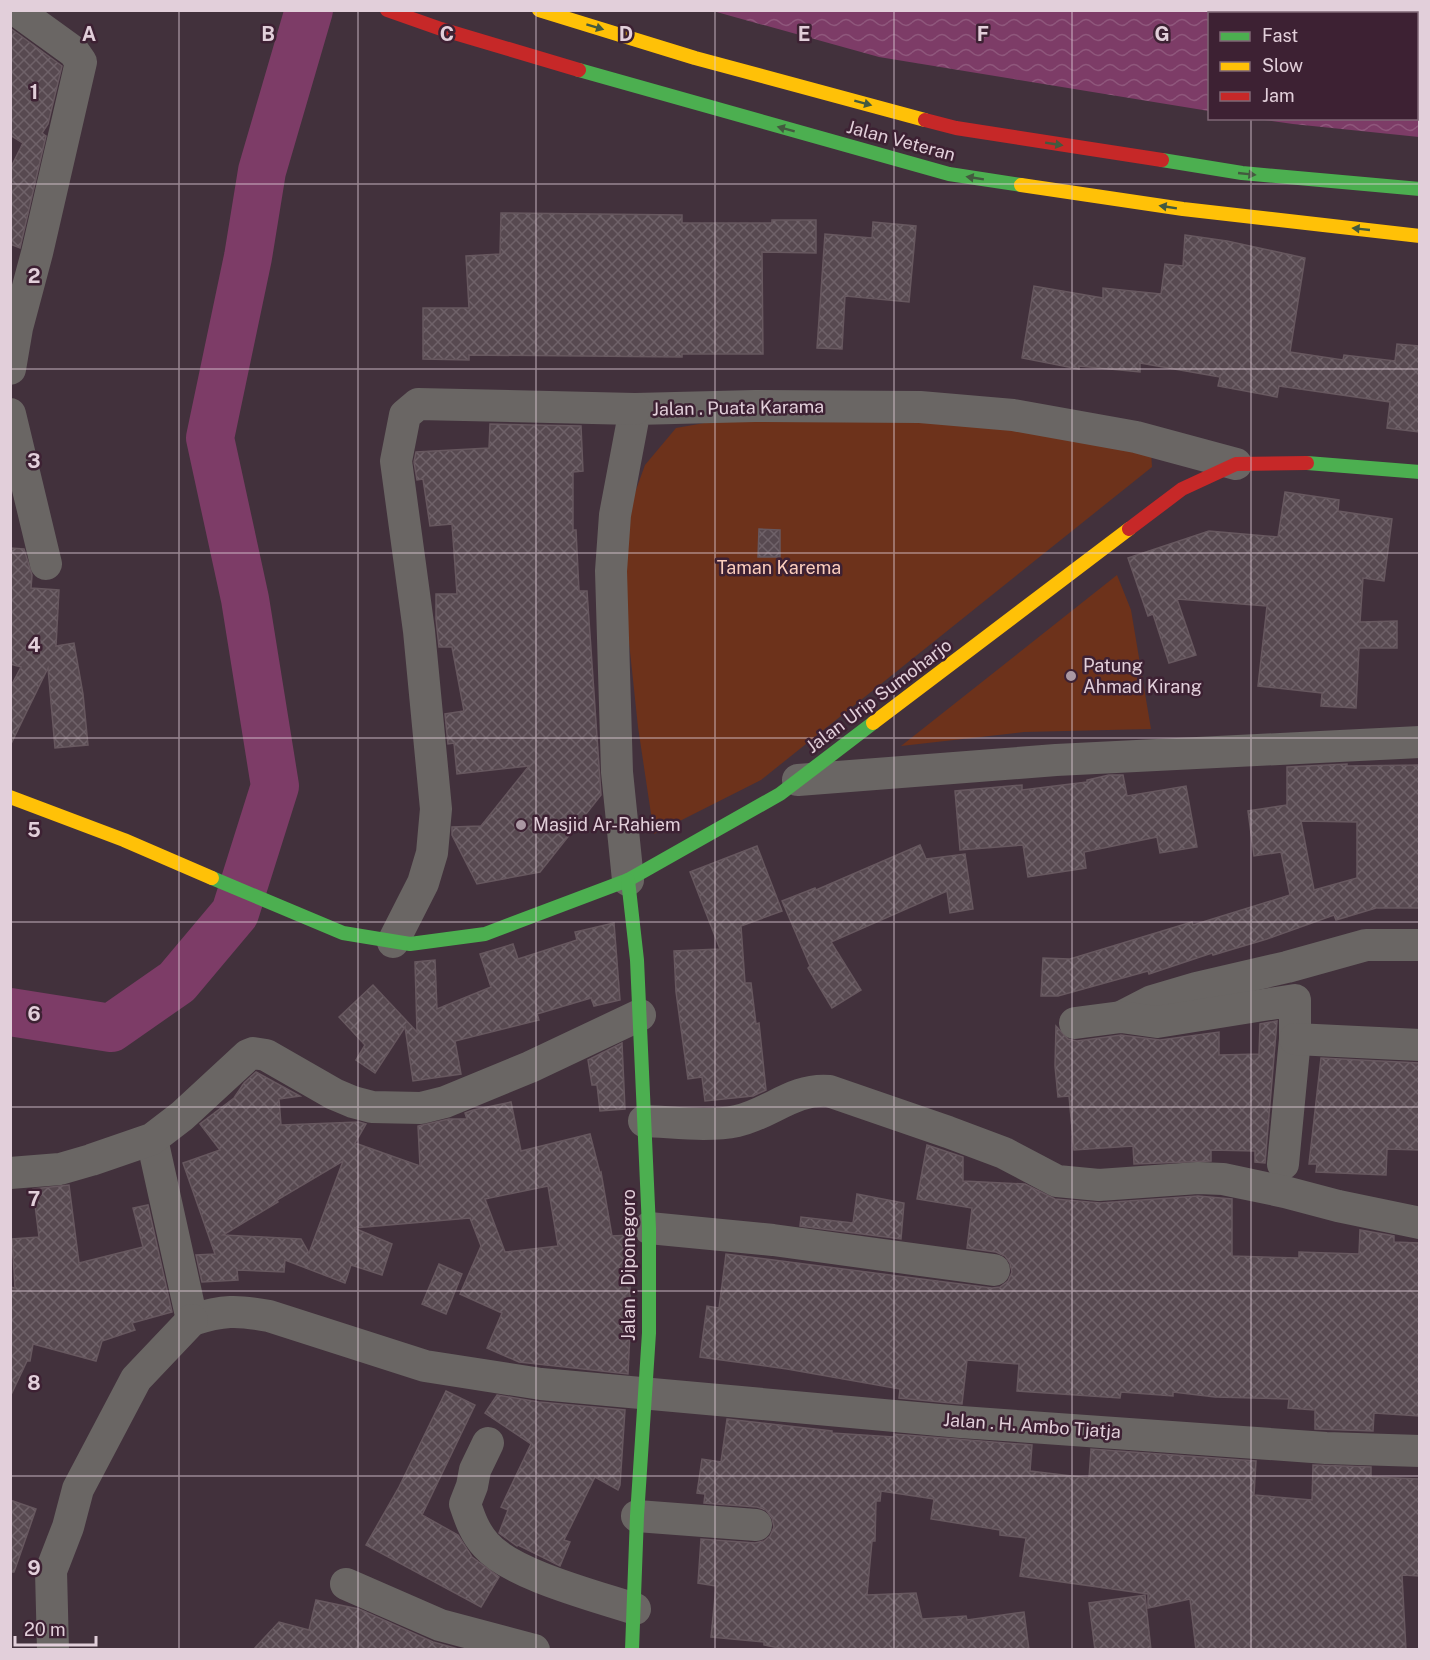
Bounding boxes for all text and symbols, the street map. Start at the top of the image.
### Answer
legend [1208,12,1418,120]
text: A [82,22,96,46]
text: B [261,22,275,46]
text: C [440,22,454,46]
text: D [619,22,633,46]
text: E [798,22,810,46]
text: F [977,22,989,46]
text: G [1154,22,1170,46]
one-way arrow [586,23,604,32]
text: Fast [1262,25,1298,46]
text: Slow [1262,55,1303,76]
text: 1 [30,80,38,104]
text: Jam [1262,85,1295,106]
one-way arrow [855,99,873,108]
street label: Jalan Veteran [844,116,958,165]
one-way arrow [777,124,795,133]
one-way arrow [1045,139,1064,148]
one-way arrow [1237,169,1256,178]
one-way arrow [965,173,984,182]
one-way arrow [1158,202,1177,211]
one-way arrow [1352,224,1371,234]
text: 2 [28,264,40,288]
street label: Jalan . Puata Karama [652,395,824,420]
text: 3 [27,449,41,473]
park label: Taman Karema [717,557,841,578]
text: 4 [27,633,41,657]
street label: Jalan Urip Sumoharjo [802,634,956,757]
place label: Patung Ahmad Kirang [1083,655,1202,697]
marker: Patung Ahmad Kirang [1064,669,1078,683]
place label: Masjid Ar-Rahiem [533,814,681,835]
text: 5 [27,818,41,842]
marker: Masjid Ar-Rahiem [514,818,528,832]
text: 6 [27,1002,41,1026]
text: 7 [28,1187,40,1211]
street label: Jalan . Diponegoro [618,1189,639,1341]
text: 8 [27,1371,41,1395]
street label: Jalan . H. Ambo Tjatja [942,1409,1122,1442]
text: 9 [27,1556,41,1580]
scale bar [15,1609,96,1647]
text: 20 m [24,1619,66,1640]

